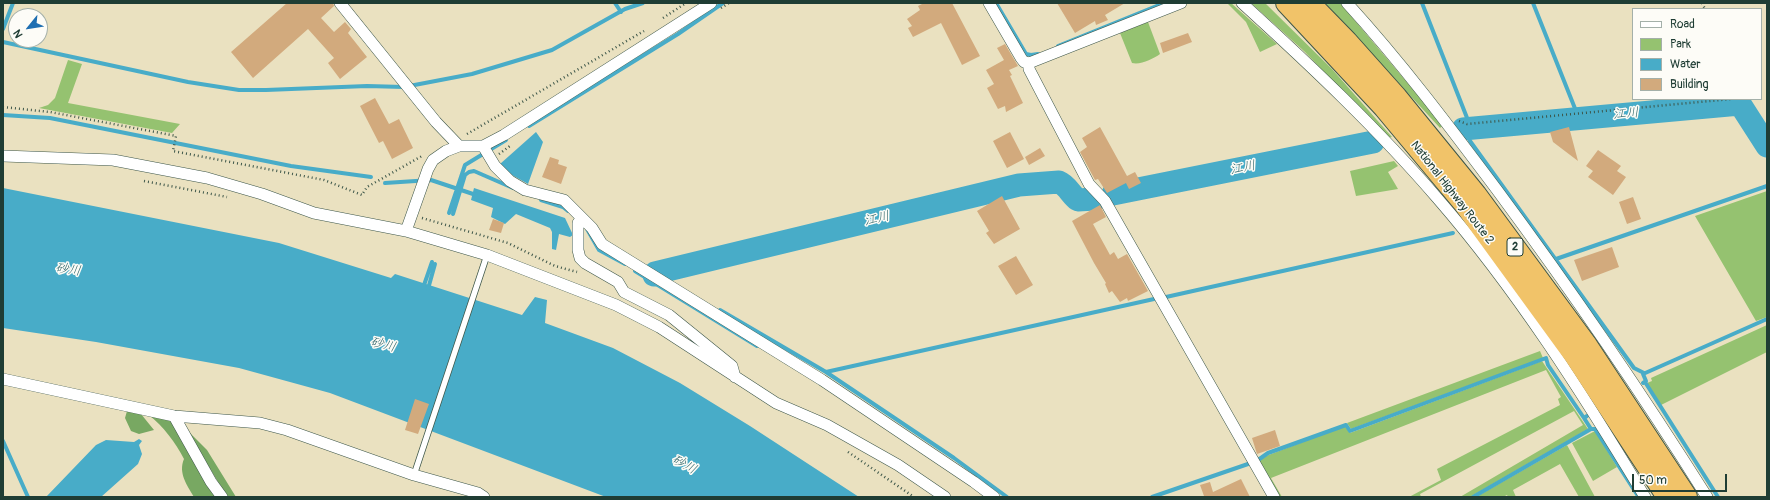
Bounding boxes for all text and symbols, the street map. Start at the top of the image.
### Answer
north arrow [8,8,48,48]
legend [1632,8,1762,100]
text: Road [1670,17,1695,32]
text: N [11,27,26,40]
text: Park [1670,37,1691,52]
text: Water [1670,57,1701,72]
text: Building [1670,77,1709,92]
water label: 江川 [1612,105,1640,123]
street label: National Highway Route 2 [1407,139,1497,247]
water label: 江川 [1229,158,1257,178]
water label: 江川 [863,208,891,230]
road number: 2 [1507,238,1523,256]
water label: 砂川 [54,260,82,280]
water label: 砂川 [368,334,398,356]
water label: 砂川 [669,452,699,478]
scale bar [1634,466,1729,492]
text: 50 m [1639,473,1667,488]

